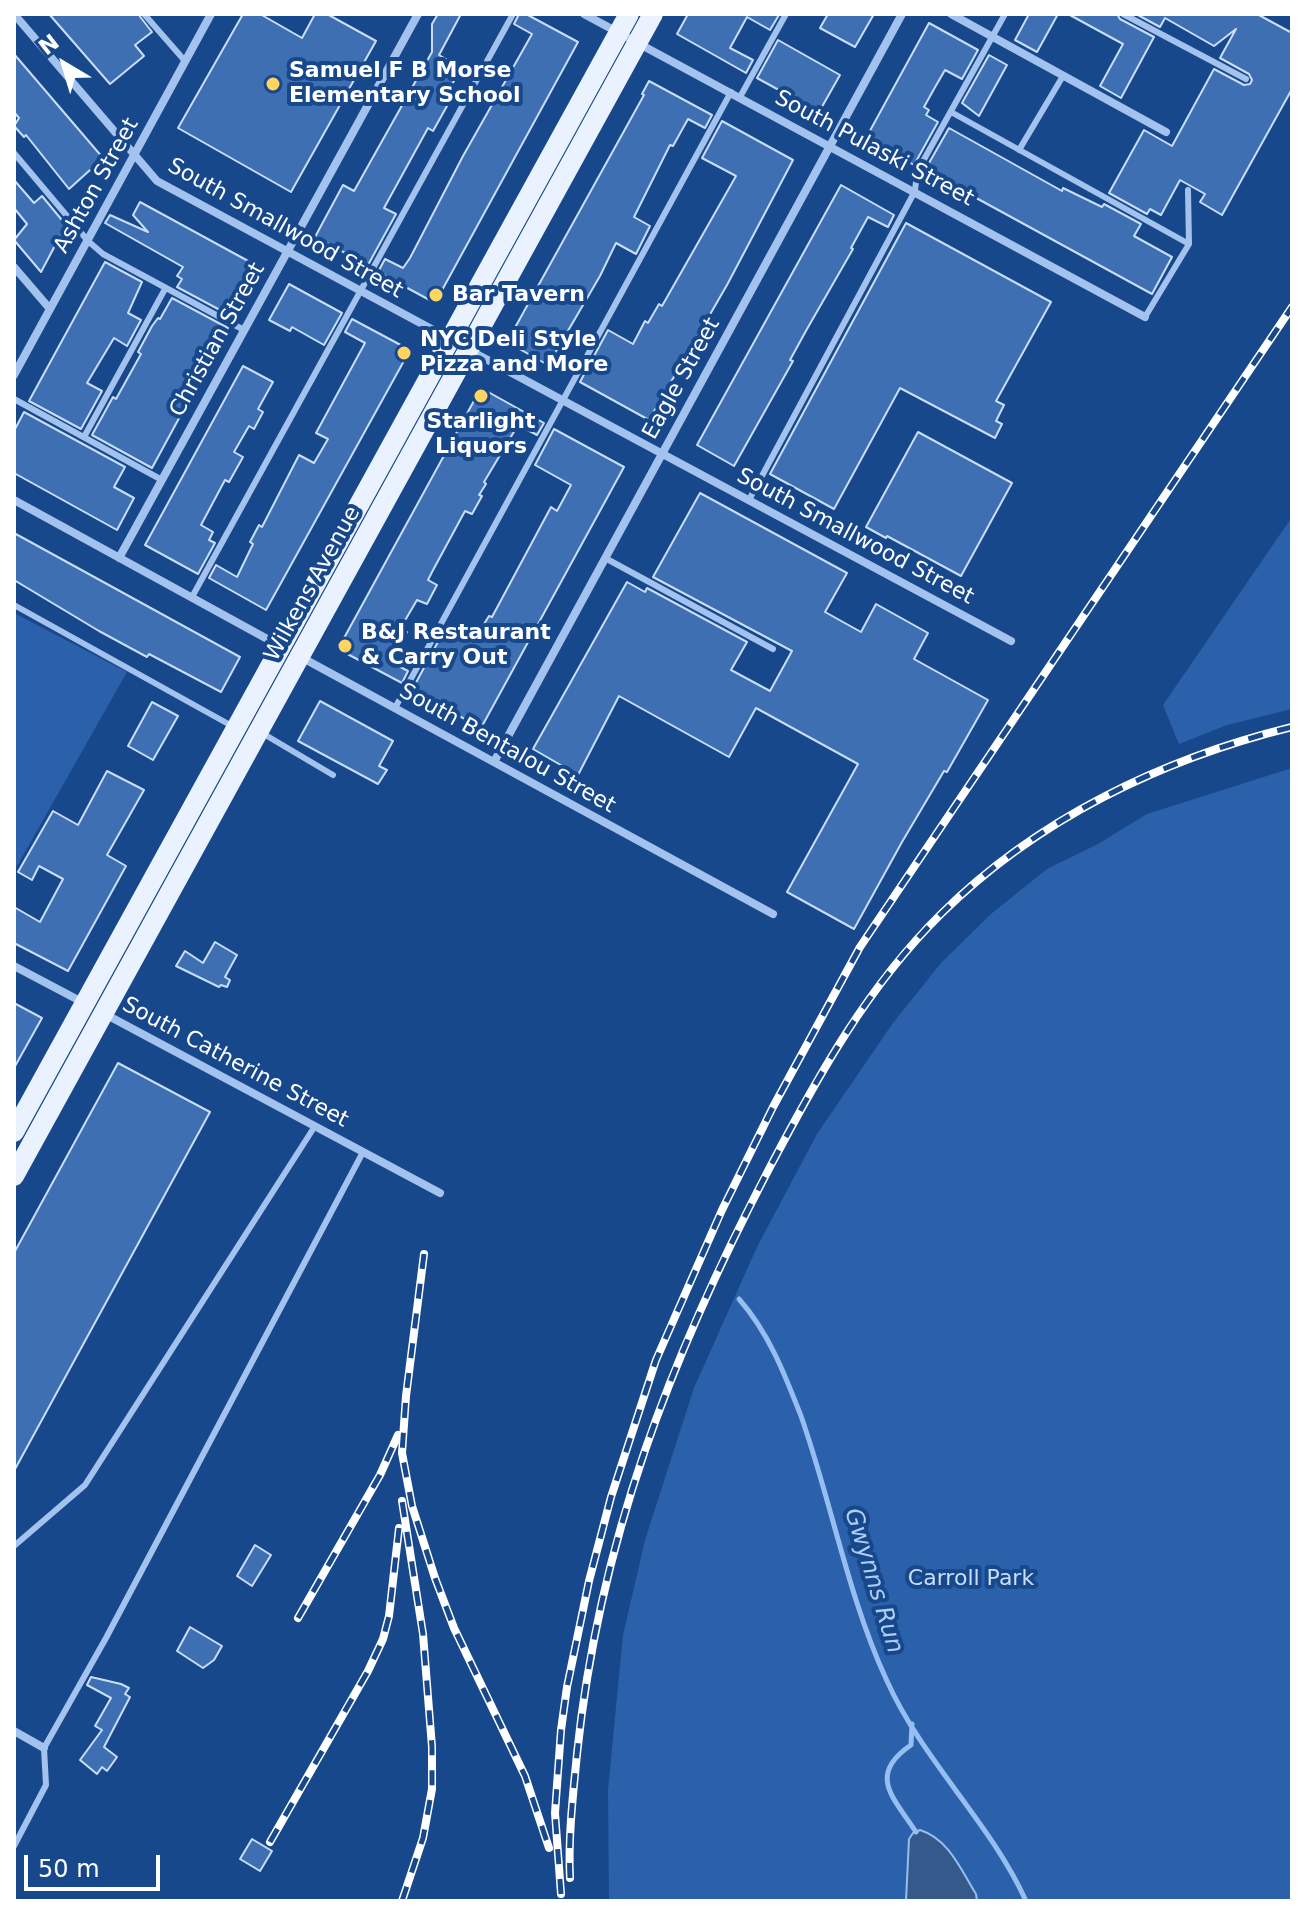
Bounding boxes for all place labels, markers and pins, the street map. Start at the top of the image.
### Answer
place label: Samuel F B Morse Elementary School [289,58,521,110]
marker: Samuel F B Morse Elementary School [264,75,282,93]
place label: Bar Tavern [452,282,585,308]
marker: Bar Tavern [427,286,445,304]
place label: NYC Deli Style Pizza and More [420,327,608,378]
marker: NYC Deli Style Pizza and More [395,344,413,362]
marker: Starlight Liquors [472,387,490,405]
place label: Starlight Liquors [426,409,536,460]
place label: B&J Restaurant & Carry Out [361,620,551,672]
marker: B&J Restaurant & Carry Out [336,637,354,655]

